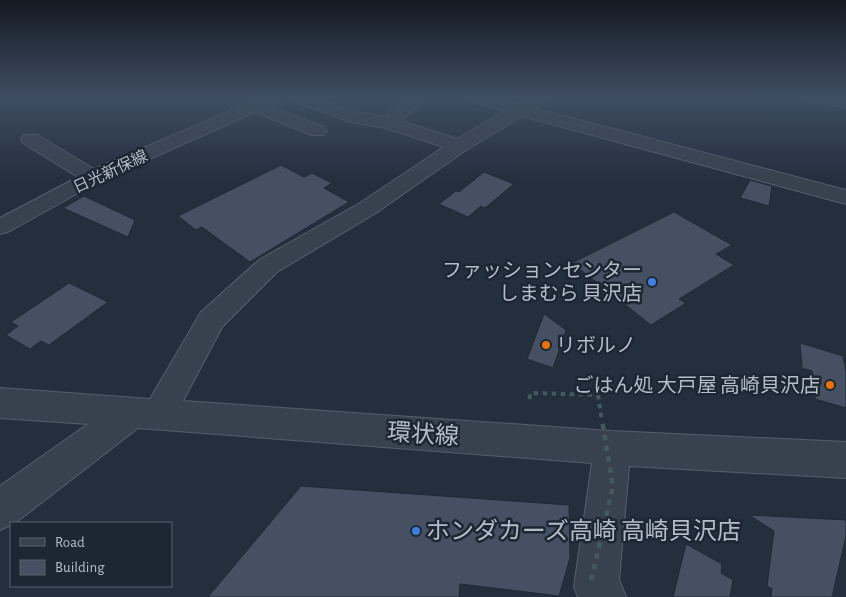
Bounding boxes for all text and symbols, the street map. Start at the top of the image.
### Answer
street label: 日光新保線 [70,147,150,196]
place label: ファッションセンター しまむら 貝沢店 [442,260,642,304]
marker: ファッションセンター しまむら 貝沢店 [646,276,658,288]
place label: リボルノ [556,335,636,356]
marker: リボルノ [540,339,552,351]
place label: ごはん処 大戸屋 高崎貝沢店 [573,375,820,396]
marker: ごはん処 大戸屋 高崎貝沢店 [824,379,836,391]
street label: 環状線 [386,419,460,449]
place label: ホンダカーズ高崎 高崎貝沢店 [426,518,741,544]
legend [10,522,172,587]
marker: ホンダカーズ高崎 高崎貝沢店 [410,525,422,537]
text: Road [55,535,85,550]
text: Building [55,560,105,575]

